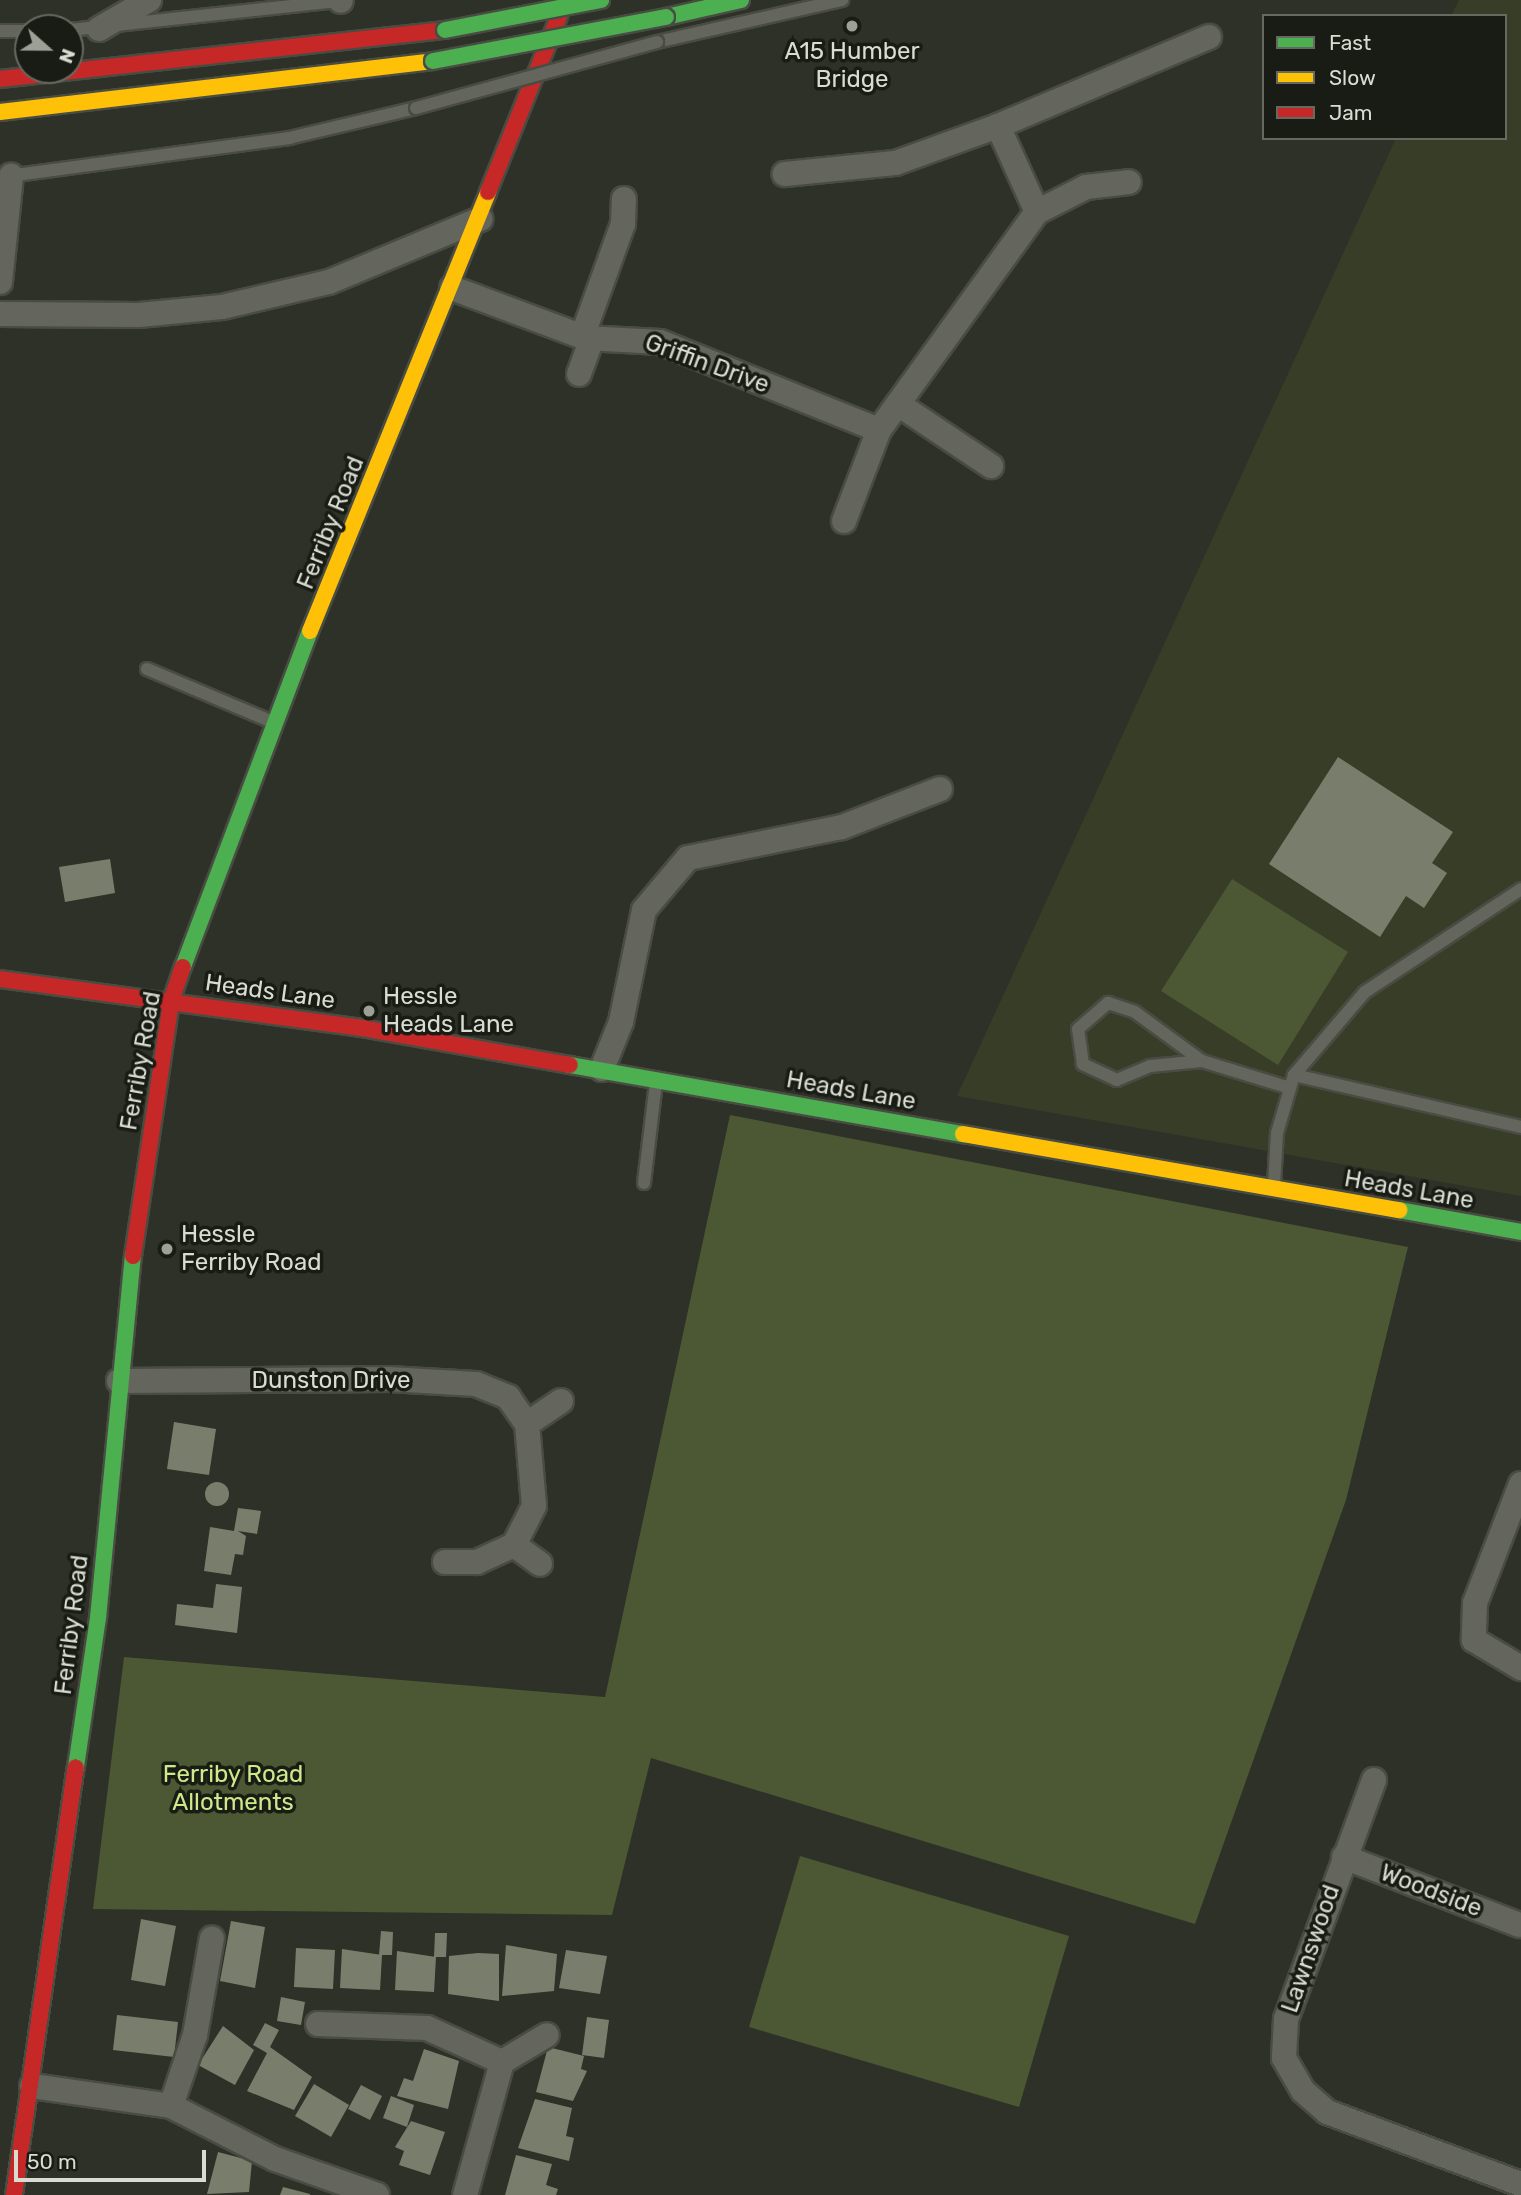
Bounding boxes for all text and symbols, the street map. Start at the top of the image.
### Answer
north arrow [14,14,84,84]
legend [1262,14,1507,140]
marker: A15 Humber Bridge [844,18,860,34]
text: Fast [1329,30,1371,55]
place label: A15 Humber Bridge [784,38,920,94]
text: N [54,45,80,66]
text: Slow [1329,65,1376,90]
text: Jam [1329,100,1373,125]
street label: Griffin Drive [641,328,773,400]
street label: Ferriby Road [291,452,371,594]
street label: Heads Lane [203,969,337,1015]
place label: Hessle Heads Lane [383,983,514,1039]
street label: Ferriby Road [115,989,167,1133]
marker: Hessle Heads Lane [361,1003,377,1019]
street label: Heads Lane [784,1065,918,1117]
street label: Heads Lane [1342,1164,1476,1216]
place label: Hessle Ferriby Road [181,1221,322,1277]
marker: Hessle Ferriby Road [159,1241,175,1257]
street label: Dunston Drive [251,1367,411,1395]
street label: Ferriby Road [49,1553,95,1697]
park label: Ferriby Road Allotments [162,1761,304,1817]
street label: Woodside [1376,1859,1486,1923]
street label: Lawnswood [1276,1881,1346,2017]
scale bar [18,2136,210,2180]
text: 50 m [27,2149,77,2174]

